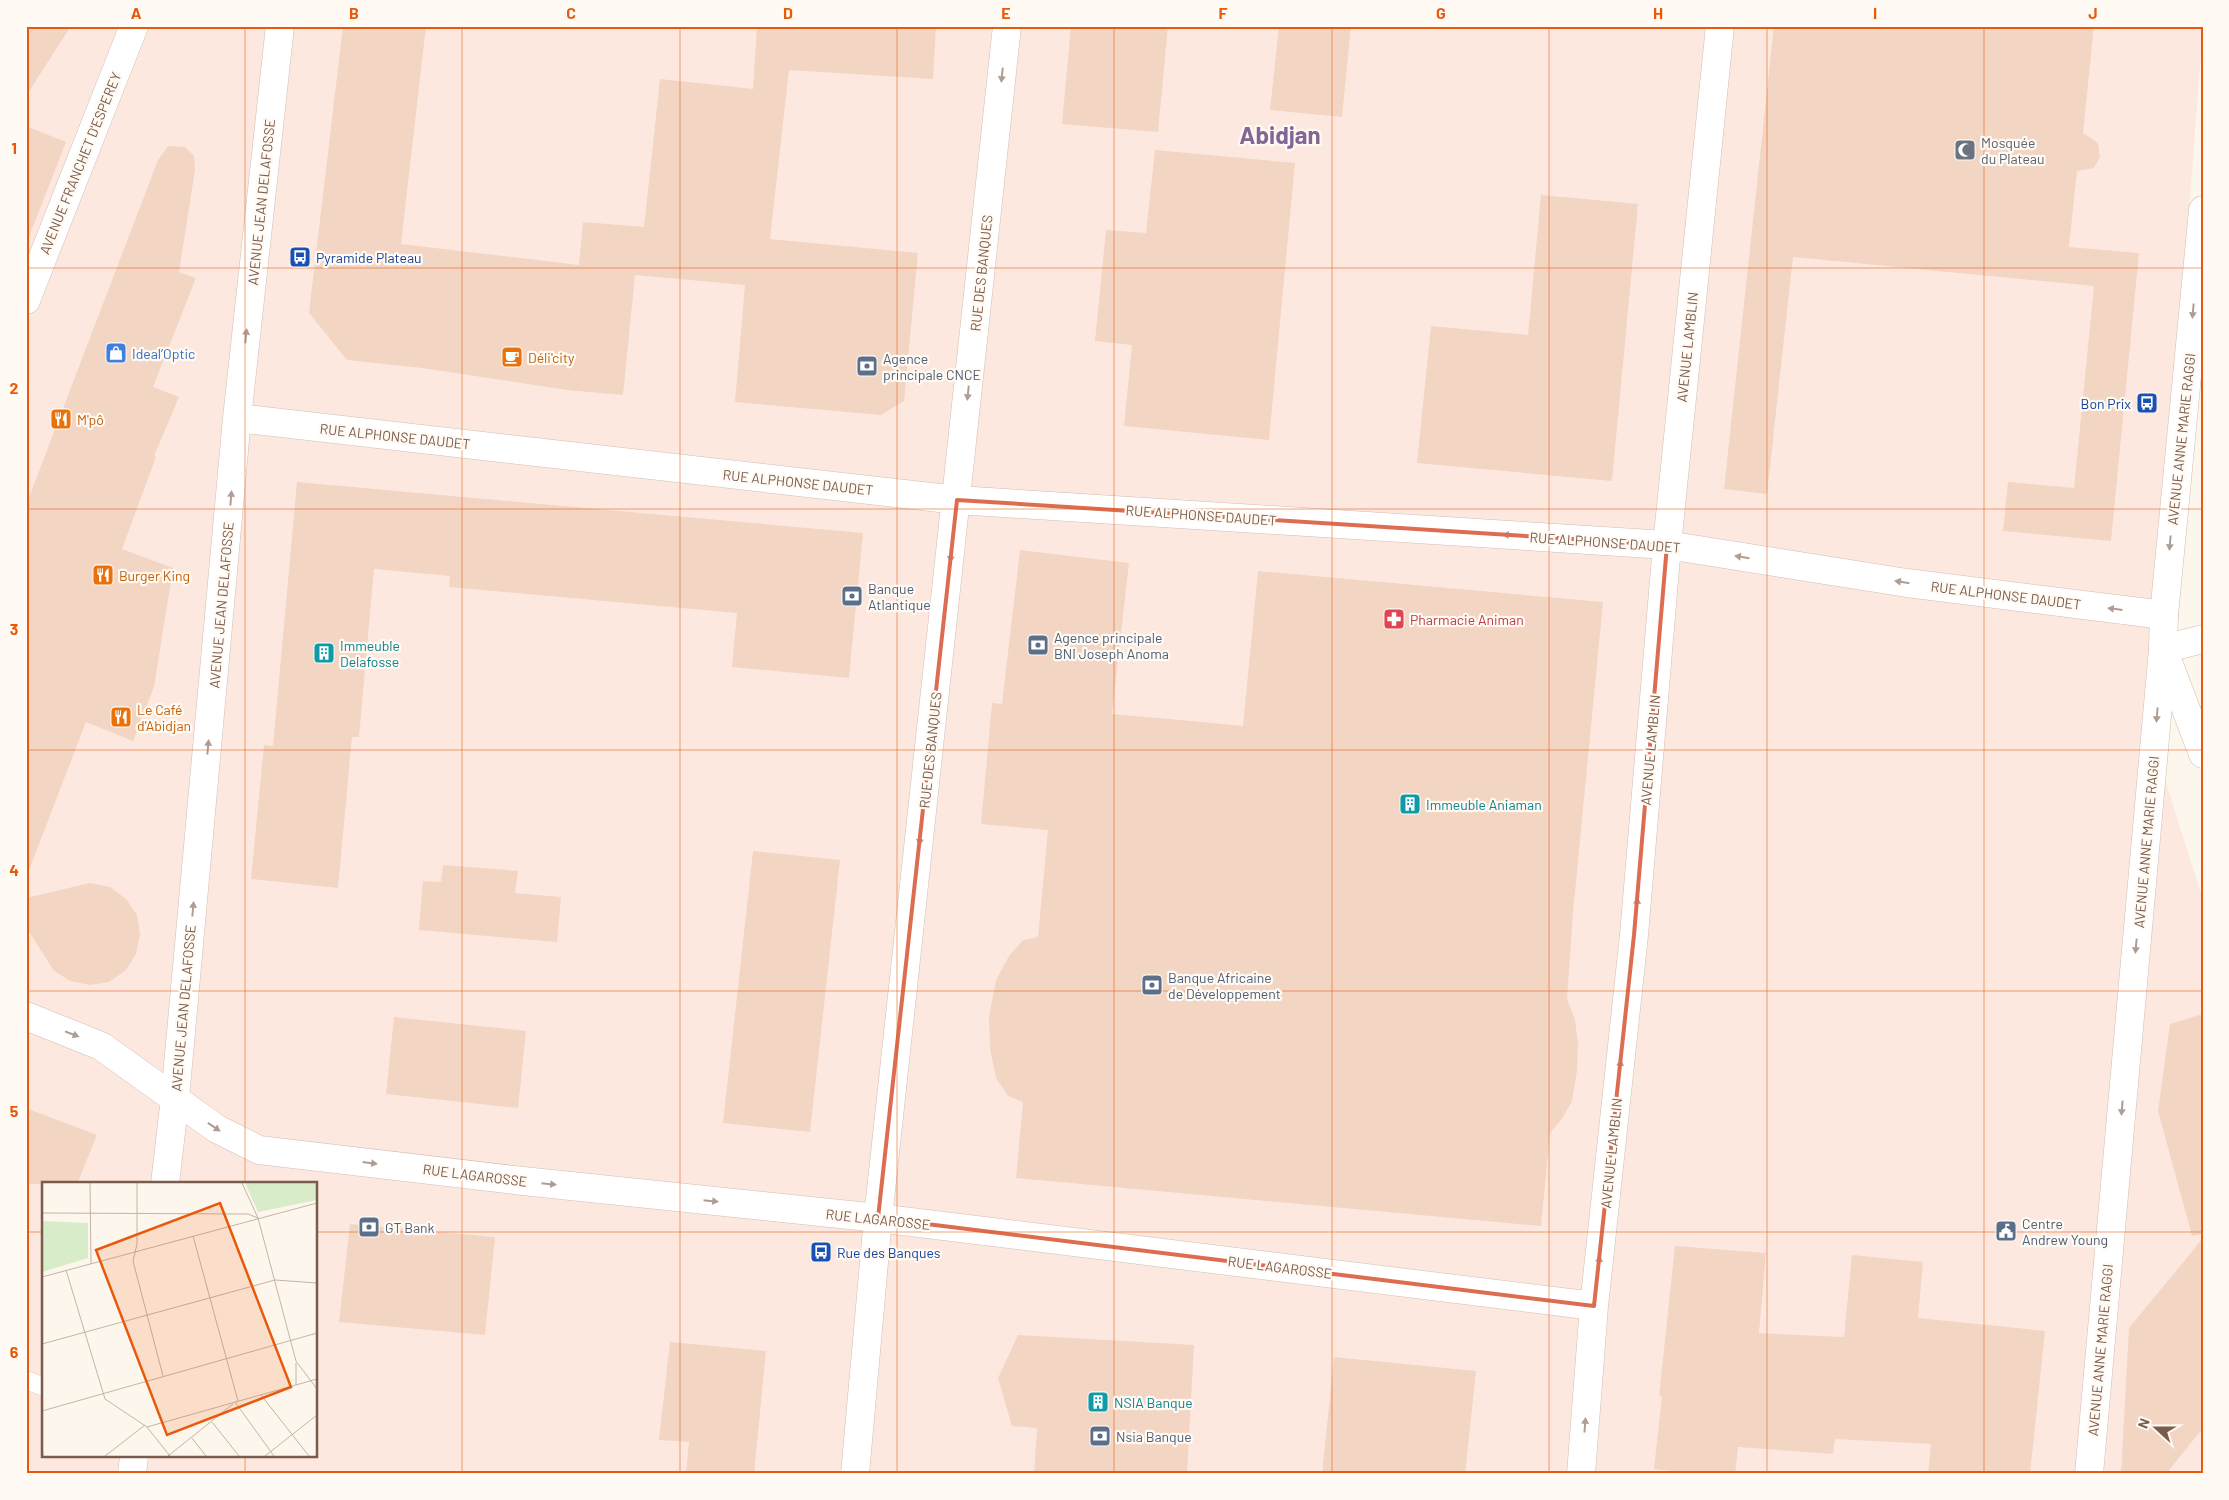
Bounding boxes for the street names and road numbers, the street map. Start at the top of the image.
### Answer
street label: AVENUE FRANCHET D'ESPEREY [36,69,124,257]
street label: AVENUE JEAN DELAFOSSE [244,118,278,286]
street label: RUE DES BANQUES [966,214,996,332]
street label: AVENUE LAMBLIN [1673,291,1701,403]
street label: AVENUE ANNE MARIE RAGGI [2164,352,2198,526]
street label: RUE ALPHONSE DAUDET [319,420,471,452]
street label: RUE ALPHONSE DAUDET [722,466,874,498]
street label: RUE ALPHONSE DAUDET [1125,501,1277,529]
street label: AVENUE JEAN DELAFOSSE [205,521,237,689]
street label: RUE ALPHONSE DAUDET [1529,528,1681,556]
street label: RUE ALPHONSE DAUDET [1930,577,2082,613]
street label: RUE DES BANQUES [915,691,945,809]
street label: AVENUE LAMBLIN [1637,694,1663,806]
street label: AVENUE ANNE MARIE RAGGI [2130,755,2162,929]
street label: AVENUE JEAN DELAFOSSE [167,924,199,1092]
street label: AVENUE LAMBLIN [1597,1097,1625,1209]
street label: RUE LAGAROSSE [422,1160,528,1190]
street label: RUE LAGAROSSE [825,1205,931,1233]
street label: RUE LAGAROSSE [1227,1252,1333,1282]
street label: AVENUE ANNE MARIE RAGGI [2084,1263,2116,1437]

